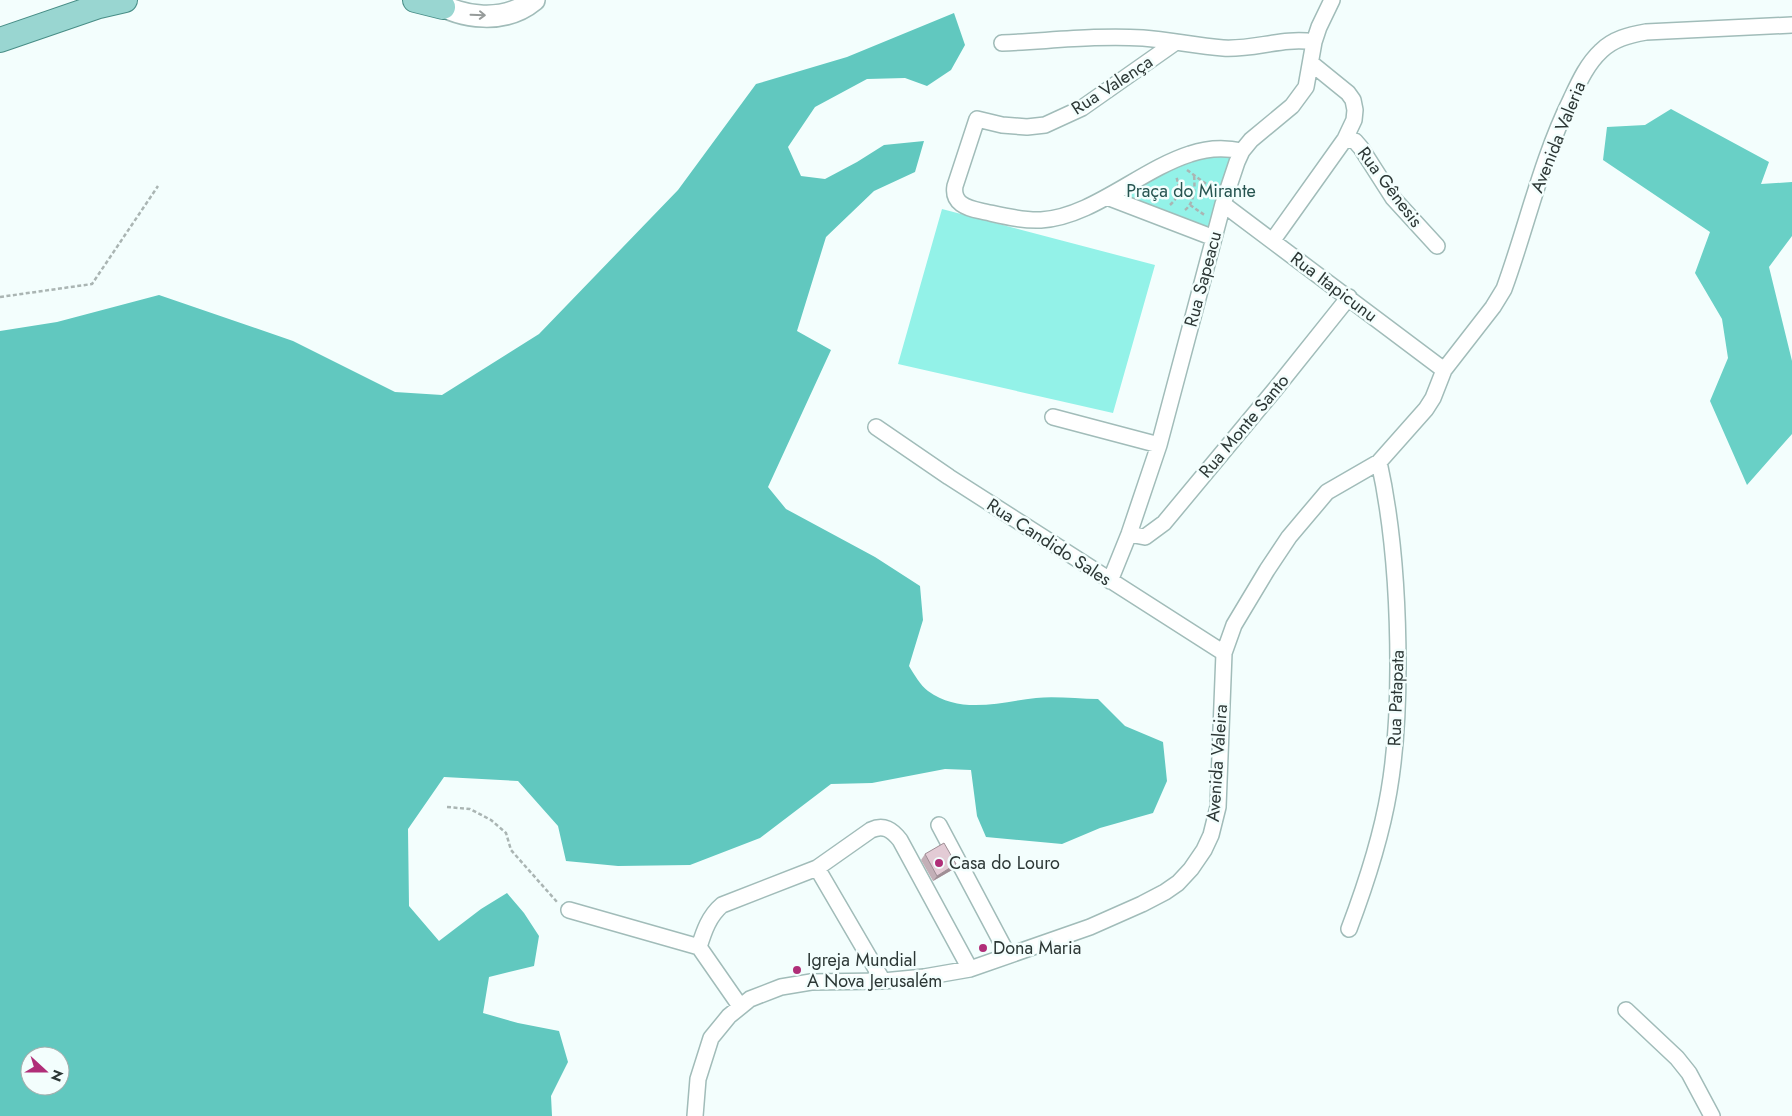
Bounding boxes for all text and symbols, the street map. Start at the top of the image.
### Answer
one-way arrow [469,11,485,20]
street label: Rua Valença [1066,49,1158,121]
street label: Avenida Valeria [1524,77,1592,197]
street label: Rua Gênesis [1351,141,1429,233]
park label: Praça do Mirante [1126,178,1256,204]
street label: Rua Sapeacu [1178,228,1228,330]
street label: Rua Itapicunu [1285,246,1383,328]
street label: Rua Monte Santo [1193,368,1295,484]
street label: Rua Candido Sales [982,492,1116,592]
street label: Rua Patapata [1381,649,1411,747]
street label: Avenida Valeira [1200,703,1234,823]
place label: Casa do Louro [949,850,1060,876]
marker: Casa do Louro [933,857,945,869]
place label: Dona Maria [993,935,1081,961]
marker: Dona Maria [977,942,989,954]
place label: Igreja Mundial A Nova Jerusalém [807,947,942,994]
marker: Igreja Mundial A Nova Jerusalém [791,964,803,976]
north arrow [20,1046,70,1096]
text: N [46,1067,68,1084]

